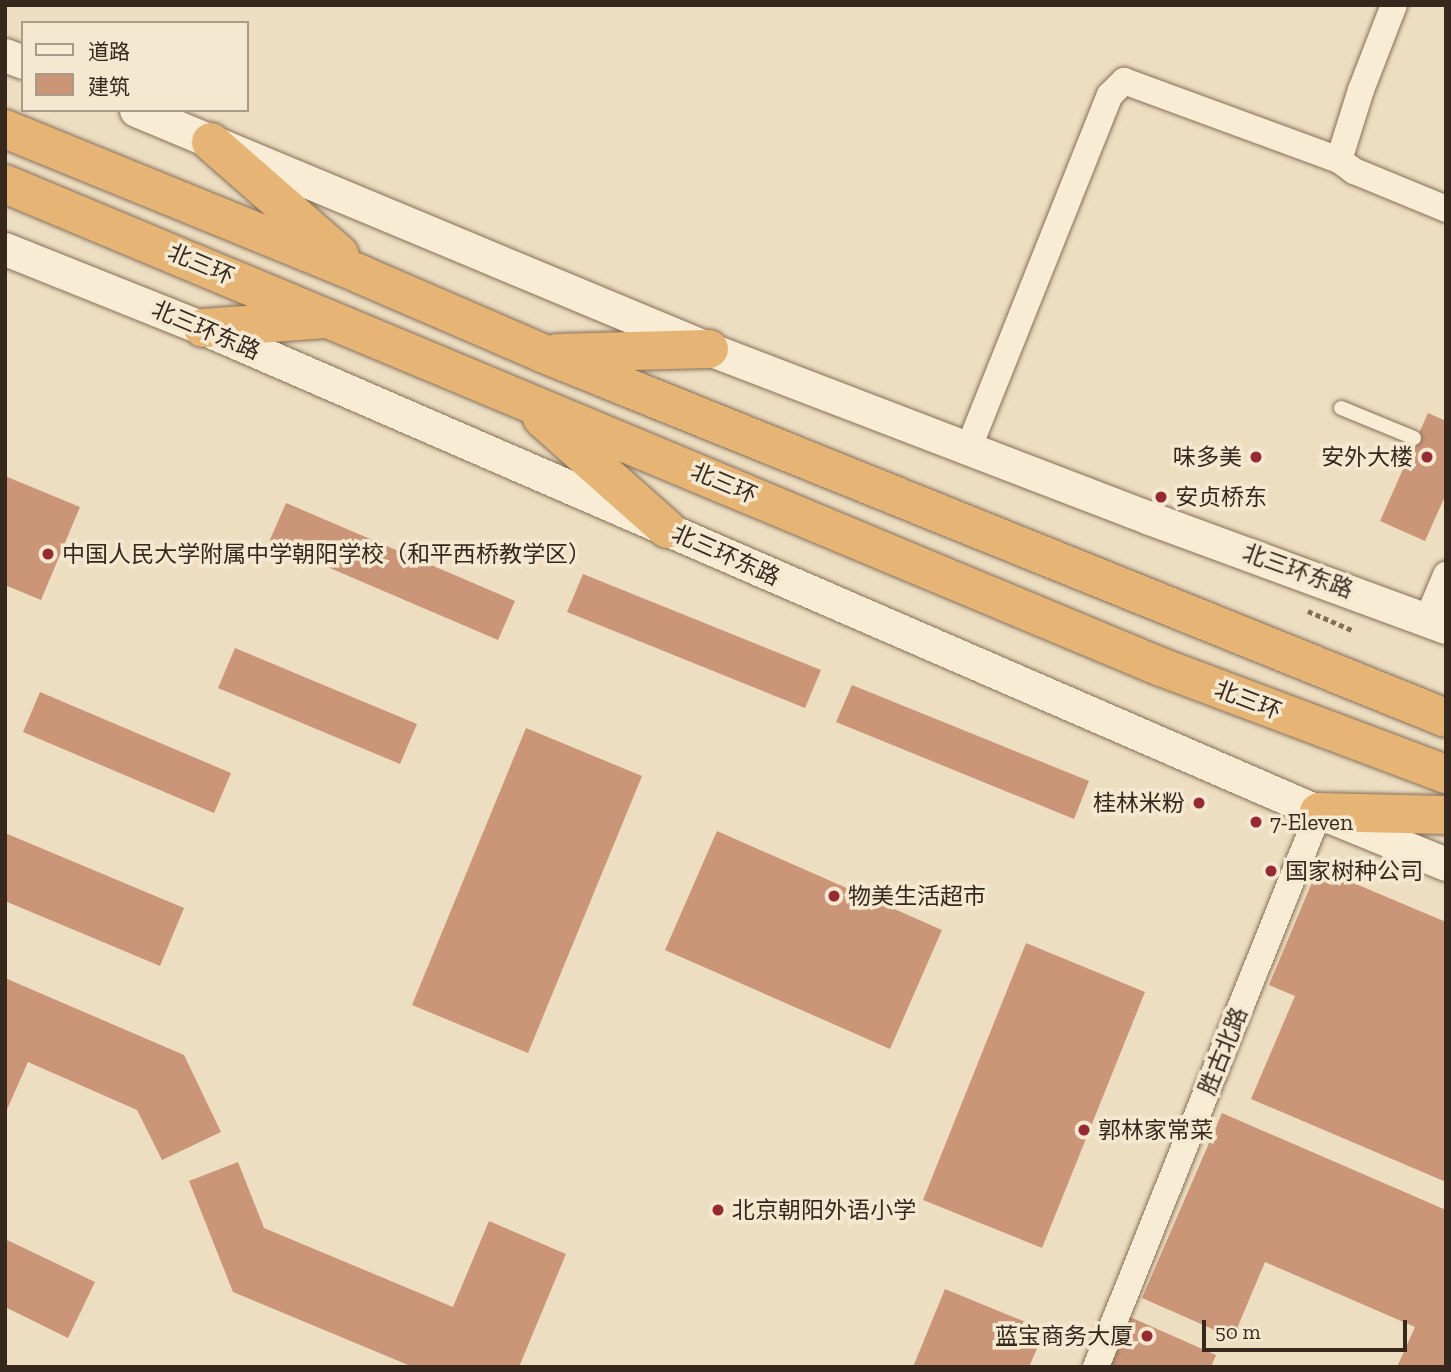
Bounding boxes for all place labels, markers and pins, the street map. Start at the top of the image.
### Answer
place label: 味多美 [1173,443,1242,471]
place label: 安外大楼 [1321,443,1413,471]
marker: 味多美 [1248,449,1264,465]
marker: 安外大楼 [1419,449,1435,465]
place label: 安贞桥东 [1175,483,1267,511]
marker: 安贞桥东 [1153,489,1169,505]
place label: 中国人民大学附属中学朝阳学校（和平西桥教学区） [62,540,591,568]
marker: 中国人民大学附属中学朝阳学校（和平西桥教学区） [40,546,56,562]
place label: 桂林米粉 [1093,789,1185,817]
marker: 桂林米粉 [1191,795,1207,811]
place label: 7-Eleven [1270,808,1353,836]
marker: 7-Eleven [1248,814,1264,830]
place label: 国家树种公司 [1285,857,1423,885]
marker: 国家树种公司 [1263,863,1279,879]
place label: 物美生活超市 [848,882,986,910]
marker: 物美生活超市 [826,888,842,904]
place label: 郭林家常菜 [1098,1116,1213,1144]
marker: 郭林家常菜 [1076,1122,1092,1138]
place label: 北京朝阳外语小学 [732,1196,916,1224]
marker: 北京朝阳外语小学 [710,1202,726,1218]
place label: 蓝宝商务大厦 [995,1322,1133,1350]
marker: 蓝宝商务大厦 [1139,1328,1155,1344]

